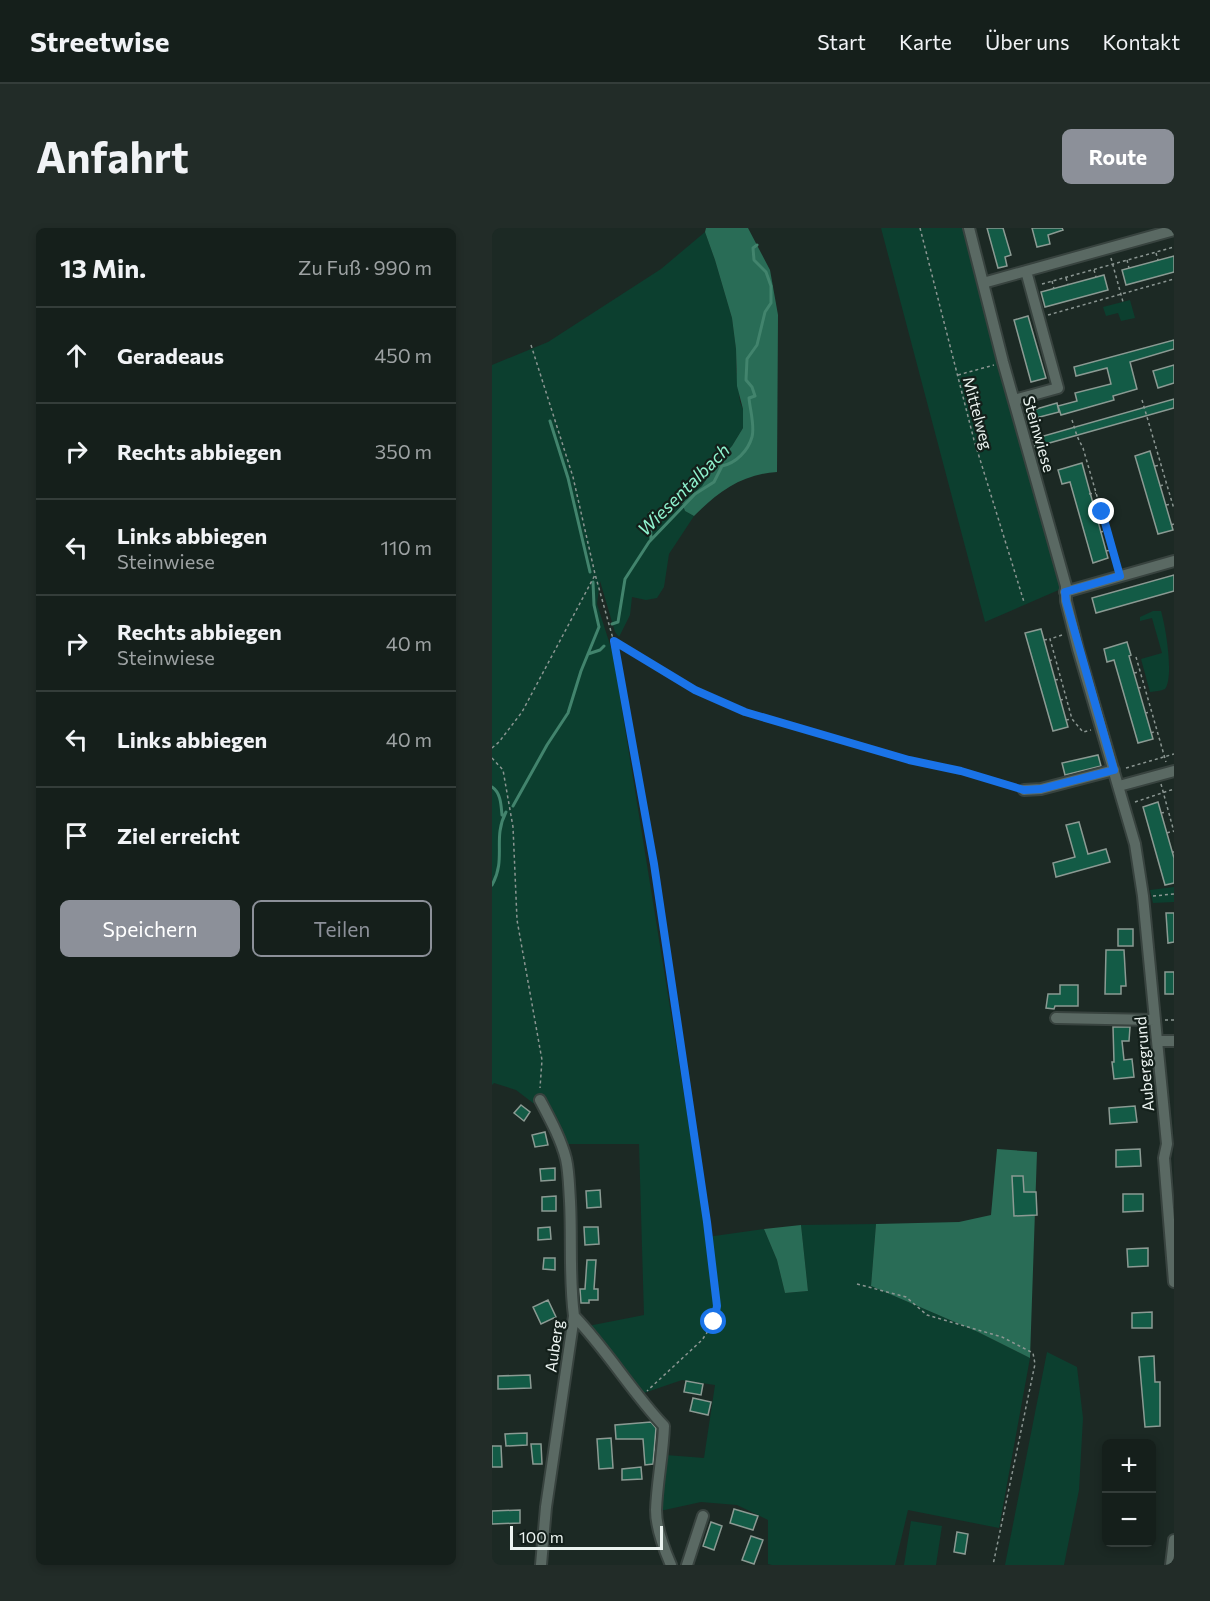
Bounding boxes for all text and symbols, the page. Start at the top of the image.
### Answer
text: Streetwise [30,24,170,58]
text: Start [817,29,866,54]
text: Karte [899,29,952,54]
text: Über uns [985,29,1069,54]
text: Kontakt [1102,29,1180,54]
button: Route [1062,129,1174,184]
text: Anfahrt [36,130,189,182]
text: 13 Min. [60,252,146,283]
text: Zu Fuß · 990 m [298,255,432,279]
icon: ahead [60,339,93,372]
text: Geradeaus [117,342,224,369]
text: 450 m [374,343,432,367]
street label: Mittelweg [960,374,997,452]
street label: Steinwiese [1020,394,1059,474]
icon: right [60,435,93,468]
text: Rechts abbiegen [117,438,282,465]
text: 350 m [375,439,432,463]
water label: Wiesentalbach [633,439,734,540]
route end [1088,498,1114,524]
text: Links abbiegen [117,522,267,549]
icon: left [60,531,93,564]
text: 110 m [381,535,432,559]
text: Steinwiese [117,549,215,573]
text: Rechts abbiegen [117,618,282,645]
icon: right [60,627,93,660]
text: 40 m [386,631,432,655]
text: Steinwiese [117,645,215,669]
icon: left [60,723,93,756]
text: Links abbiegen [117,726,267,753]
text: 40 m [386,727,432,751]
icon: arrive [60,819,93,852]
text: Ziel erreicht [117,822,240,849]
button: Speichern [60,900,240,957]
button: Teilen [252,900,432,957]
street label: Auberggrund [1130,1016,1157,1112]
route start [700,1308,726,1334]
street label: Auberg [540,1318,567,1373]
map controls [1102,1439,1156,1547]
button: + [1102,1439,1156,1493]
button: − [1102,1493,1156,1547]
scale bar [510,1523,663,1550]
text: 100 m [519,1527,564,1546]

